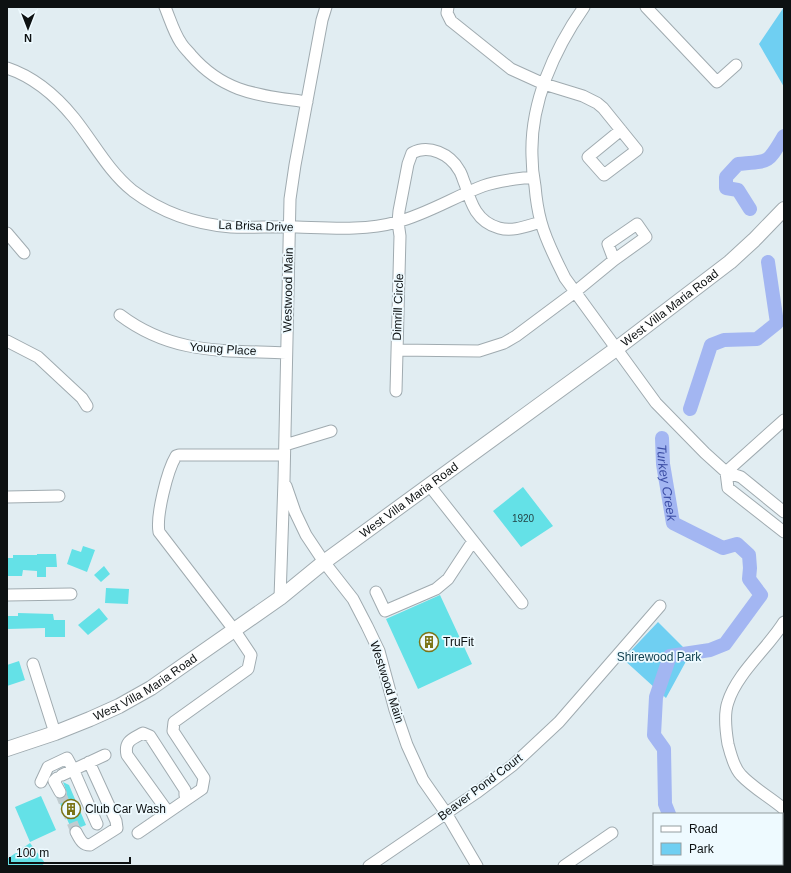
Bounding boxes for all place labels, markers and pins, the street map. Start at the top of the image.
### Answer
building icon: TruFit [418,631,440,653]
place label: TruFit [443,635,475,649]
building icon: Club Car Wash [60,798,82,820]
place label: Club Car Wash [85,802,166,816]

